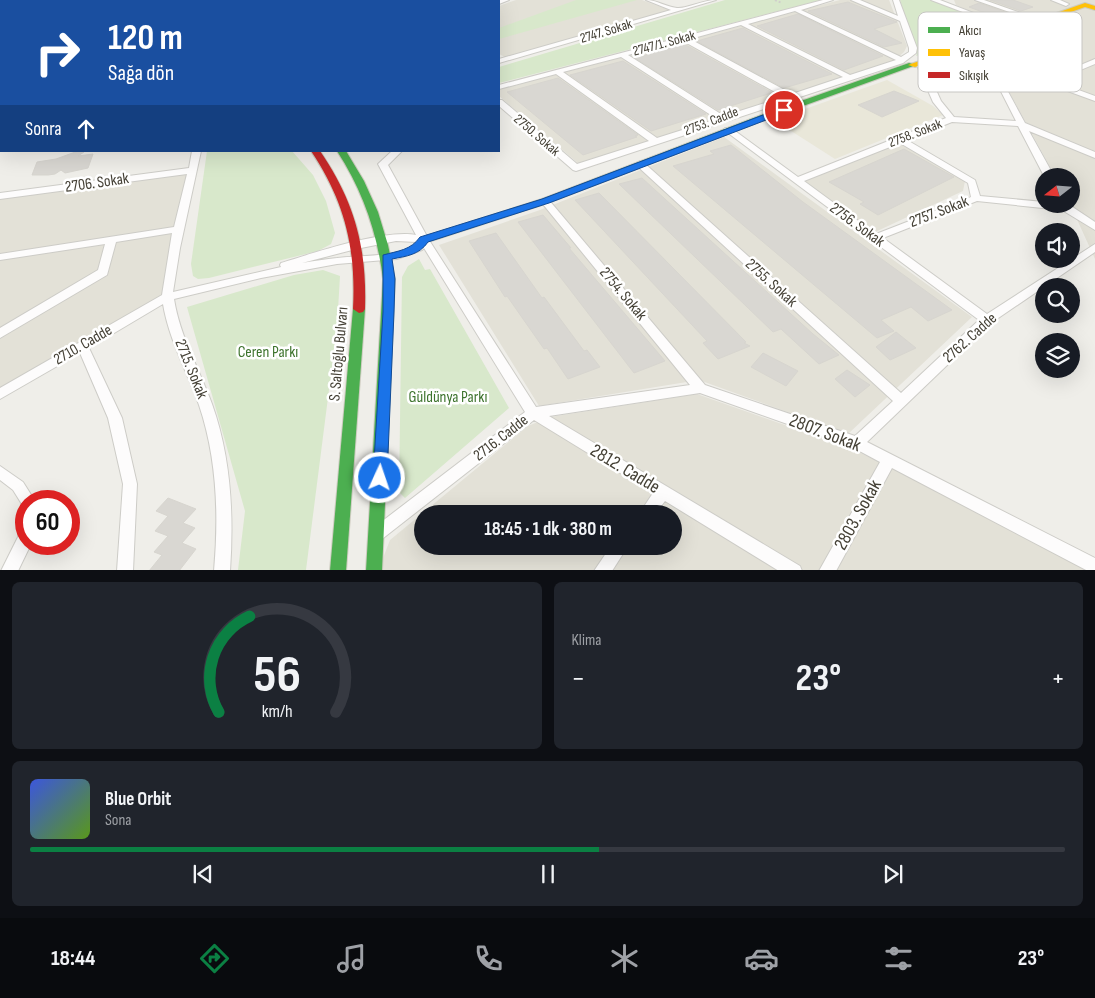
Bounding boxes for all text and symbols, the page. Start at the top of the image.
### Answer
legend [918,12,1082,92]
street label: 2747. Sokak [578,15,635,47]
text: 120 m [108,17,183,60]
icon: right [25,20,90,85]
text: Akıcı [958,22,981,39]
street label: 2747/1. Sokak [631,26,698,59]
text: Yavaş [959,44,985,61]
text: Sağa dön [108,60,174,87]
text: Sıkışık [959,67,989,84]
pin [763,89,805,131]
icon: arrive [770,96,798,124]
street label: 2753. Cadde [681,103,741,139]
street label: 2750. Sokak [510,110,564,160]
icon: ahead [72,115,100,143]
street label: 2758. Sokak [886,115,945,151]
text: Sonra [25,118,62,141]
north arrow [1035,168,1080,212]
map controls [1035,168,1080,378]
street label: 2706. Sokak [64,169,130,197]
street label: 2757. Sokak [907,192,971,232]
street label: 2756. Sokak [826,199,888,251]
button: sound [1035,223,1080,268]
street label: 2755. Sokak [741,255,801,311]
street label: 2754. Sokak [595,264,651,324]
button: search [1035,278,1080,323]
street label: S. Saltoğlu Bulvarı [325,306,353,402]
street label: 2762. Cadde [939,309,1001,367]
street label: 2710. Cadde [50,321,116,369]
button: layers [1035,333,1080,378]
street label: 2715. Sokak [170,336,212,402]
park label: Ceren Parkı [238,343,298,362]
park label: Güldünya Parkı [409,388,487,407]
street label: 2807. Sokak [786,409,865,457]
street label: 2716. Cadde [470,411,532,465]
street label: 2812. Cadde [586,439,664,499]
position arrow [353,451,405,503]
street label: 2803. Sokak [829,475,887,554]
speed limit sign: 60 [15,490,80,555]
text: 18:45 · 1 dk · 380 m [484,518,612,541]
text: Klima [572,631,602,650]
text: 56 [253,644,300,707]
text: 23° [795,656,841,701]
text: − [572,662,585,695]
text: + [1051,662,1065,695]
text: km/h [261,701,292,722]
text: Blue Orbit [105,788,171,811]
text: Sona [105,811,132,830]
icon: previous [189,860,217,888]
icon: pause [534,860,562,888]
icon: next [879,860,907,888]
icon: directions [197,941,232,976]
icon: music [334,941,369,976]
icon: phone [471,941,506,976]
icon: climate [607,941,642,976]
icon: car [744,941,779,976]
icon: filters [881,941,916,976]
text: 18:44 [51,945,95,972]
text: 23° [1018,945,1044,972]

